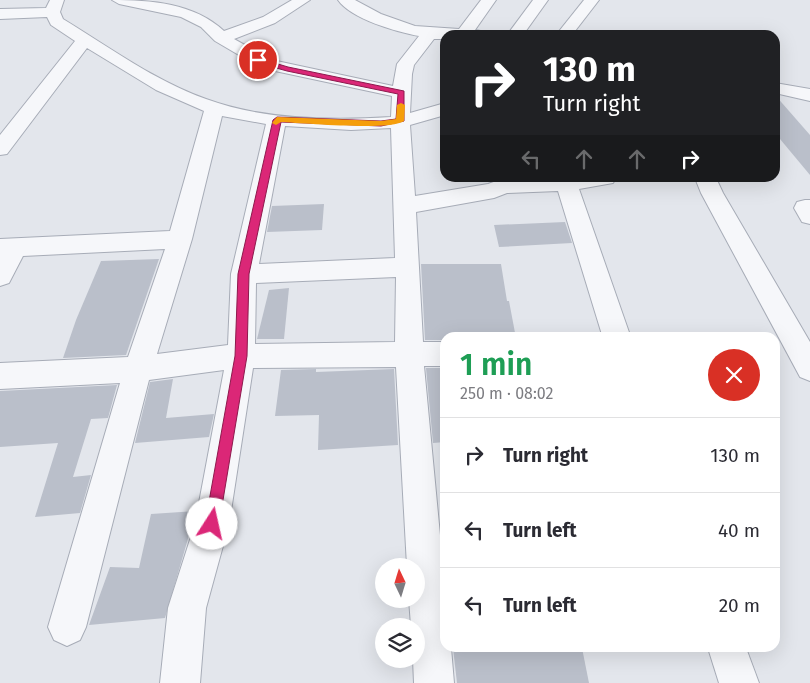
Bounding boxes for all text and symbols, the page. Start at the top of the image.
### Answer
pin [237,39,279,81]
icon: arrive [244,46,272,74]
text: 130 m [543,48,636,90]
icon: right [460,50,525,115]
text: Turn right [543,90,640,117]
icon: left [517,145,545,173]
icon: ahead [570,145,598,173]
icon: ahead [623,145,651,173]
icon: right [676,145,704,173]
text: 1 min [460,347,532,383]
button: close [708,349,760,401]
text: 250 m · 08:02 [460,384,553,403]
icon: right [460,441,488,469]
text: Turn right [503,444,588,467]
text: 130 m [710,444,760,467]
position arrow [185,497,237,549]
icon: left [460,516,488,544]
text: Turn left [503,519,577,542]
text: 40 m [718,519,760,542]
north arrow [375,558,425,608]
map controls [375,558,425,668]
icon: left [460,591,488,619]
text: Turn left [503,594,577,617]
text: 20 m [719,594,760,617]
button: layers [375,618,425,668]

